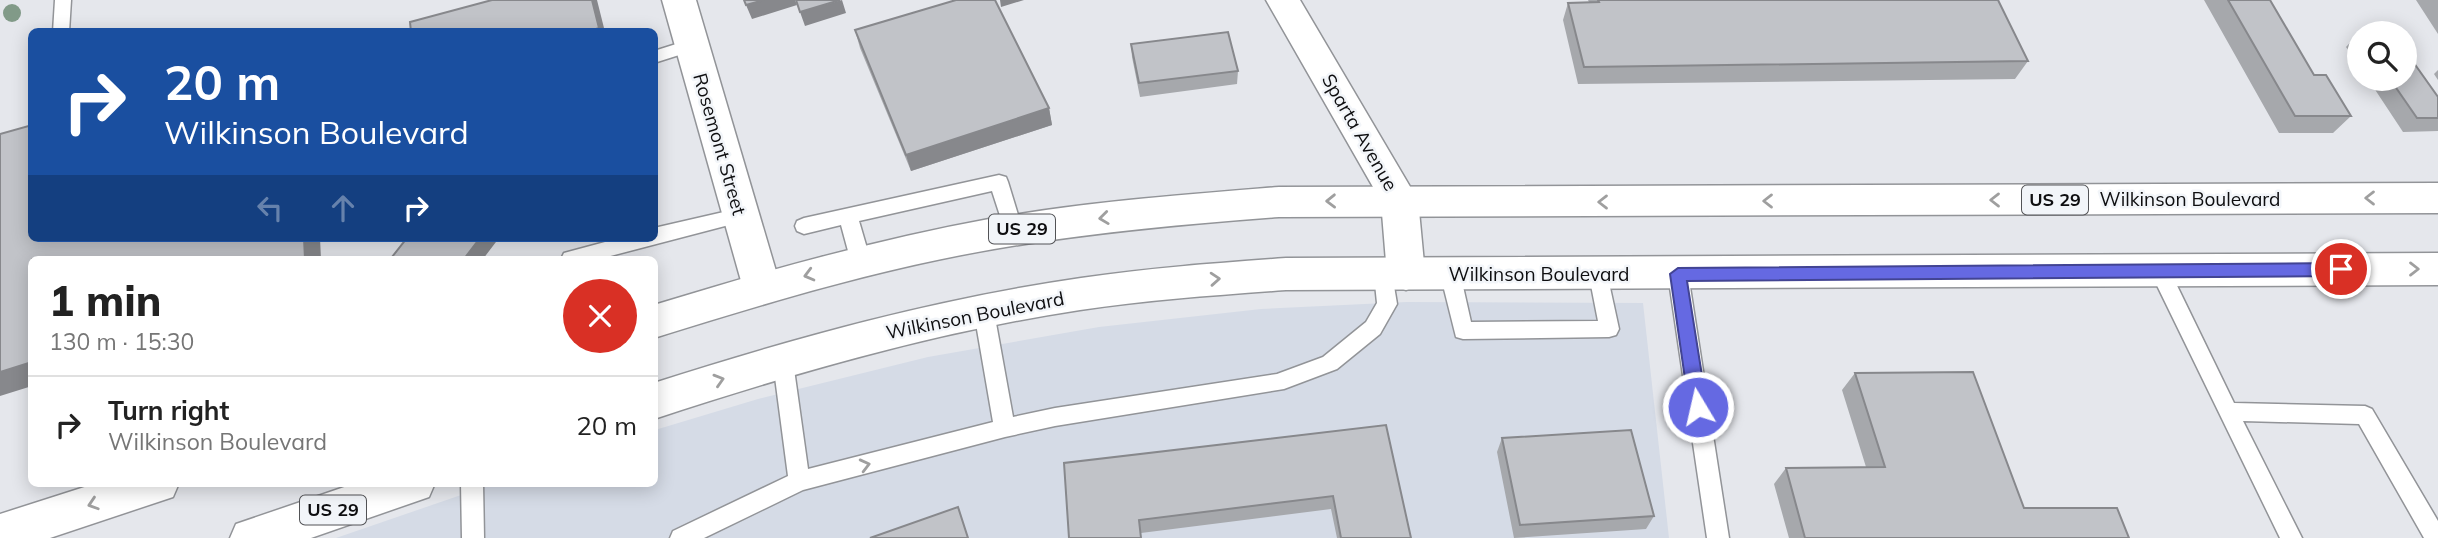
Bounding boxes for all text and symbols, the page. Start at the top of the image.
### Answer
map controls [2347,21,2417,91]
button: search [2347,21,2417,91]
text: 20 m [164,51,280,112]
icon: right [49,56,140,147]
street label: Sparta Avenue [1317,69,1403,195]
street label: Rosemont Street [688,70,752,218]
text: Wilkinson Boulevard [164,112,469,152]
road number: US 29 [2022,186,2088,215]
street label: Wilkinson Boulevard [2100,187,2280,211]
icon: left [251,189,289,227]
icon: ahead [324,189,362,227]
icon: right [397,189,435,227]
one-way arrow [2364,191,2375,206]
one-way arrow [1990,192,2000,208]
one-way arrow [1325,194,1336,209]
one-way arrow [1597,194,1608,210]
one-way arrow [1762,194,1773,209]
one-way arrow [1098,210,1110,225]
road number: US 29 [989,214,1055,244]
pin [2311,239,2371,299]
icon: arrive [2322,250,2360,288]
one-way arrow [2409,261,2420,277]
street label: Wilkinson Boulevard [1449,262,1629,286]
one-way arrow [803,267,815,281]
one-way arrow [1210,272,1221,287]
text: 1 min [49,274,162,327]
button: close [563,279,637,353]
street label: Wilkinson Boulevard [884,286,1066,344]
text: 130 m · 15:30 [49,327,194,356]
position arrow [1661,370,1735,444]
one-way arrow [713,374,725,388]
text: Turn right [108,394,229,427]
icon: right [49,406,87,444]
text: 20 m [576,409,637,442]
text: Wilkinson Boulevard [108,427,327,456]
one-way arrow [859,458,871,473]
one-way arrow [88,496,100,510]
road number: US 29 [300,496,366,524]

